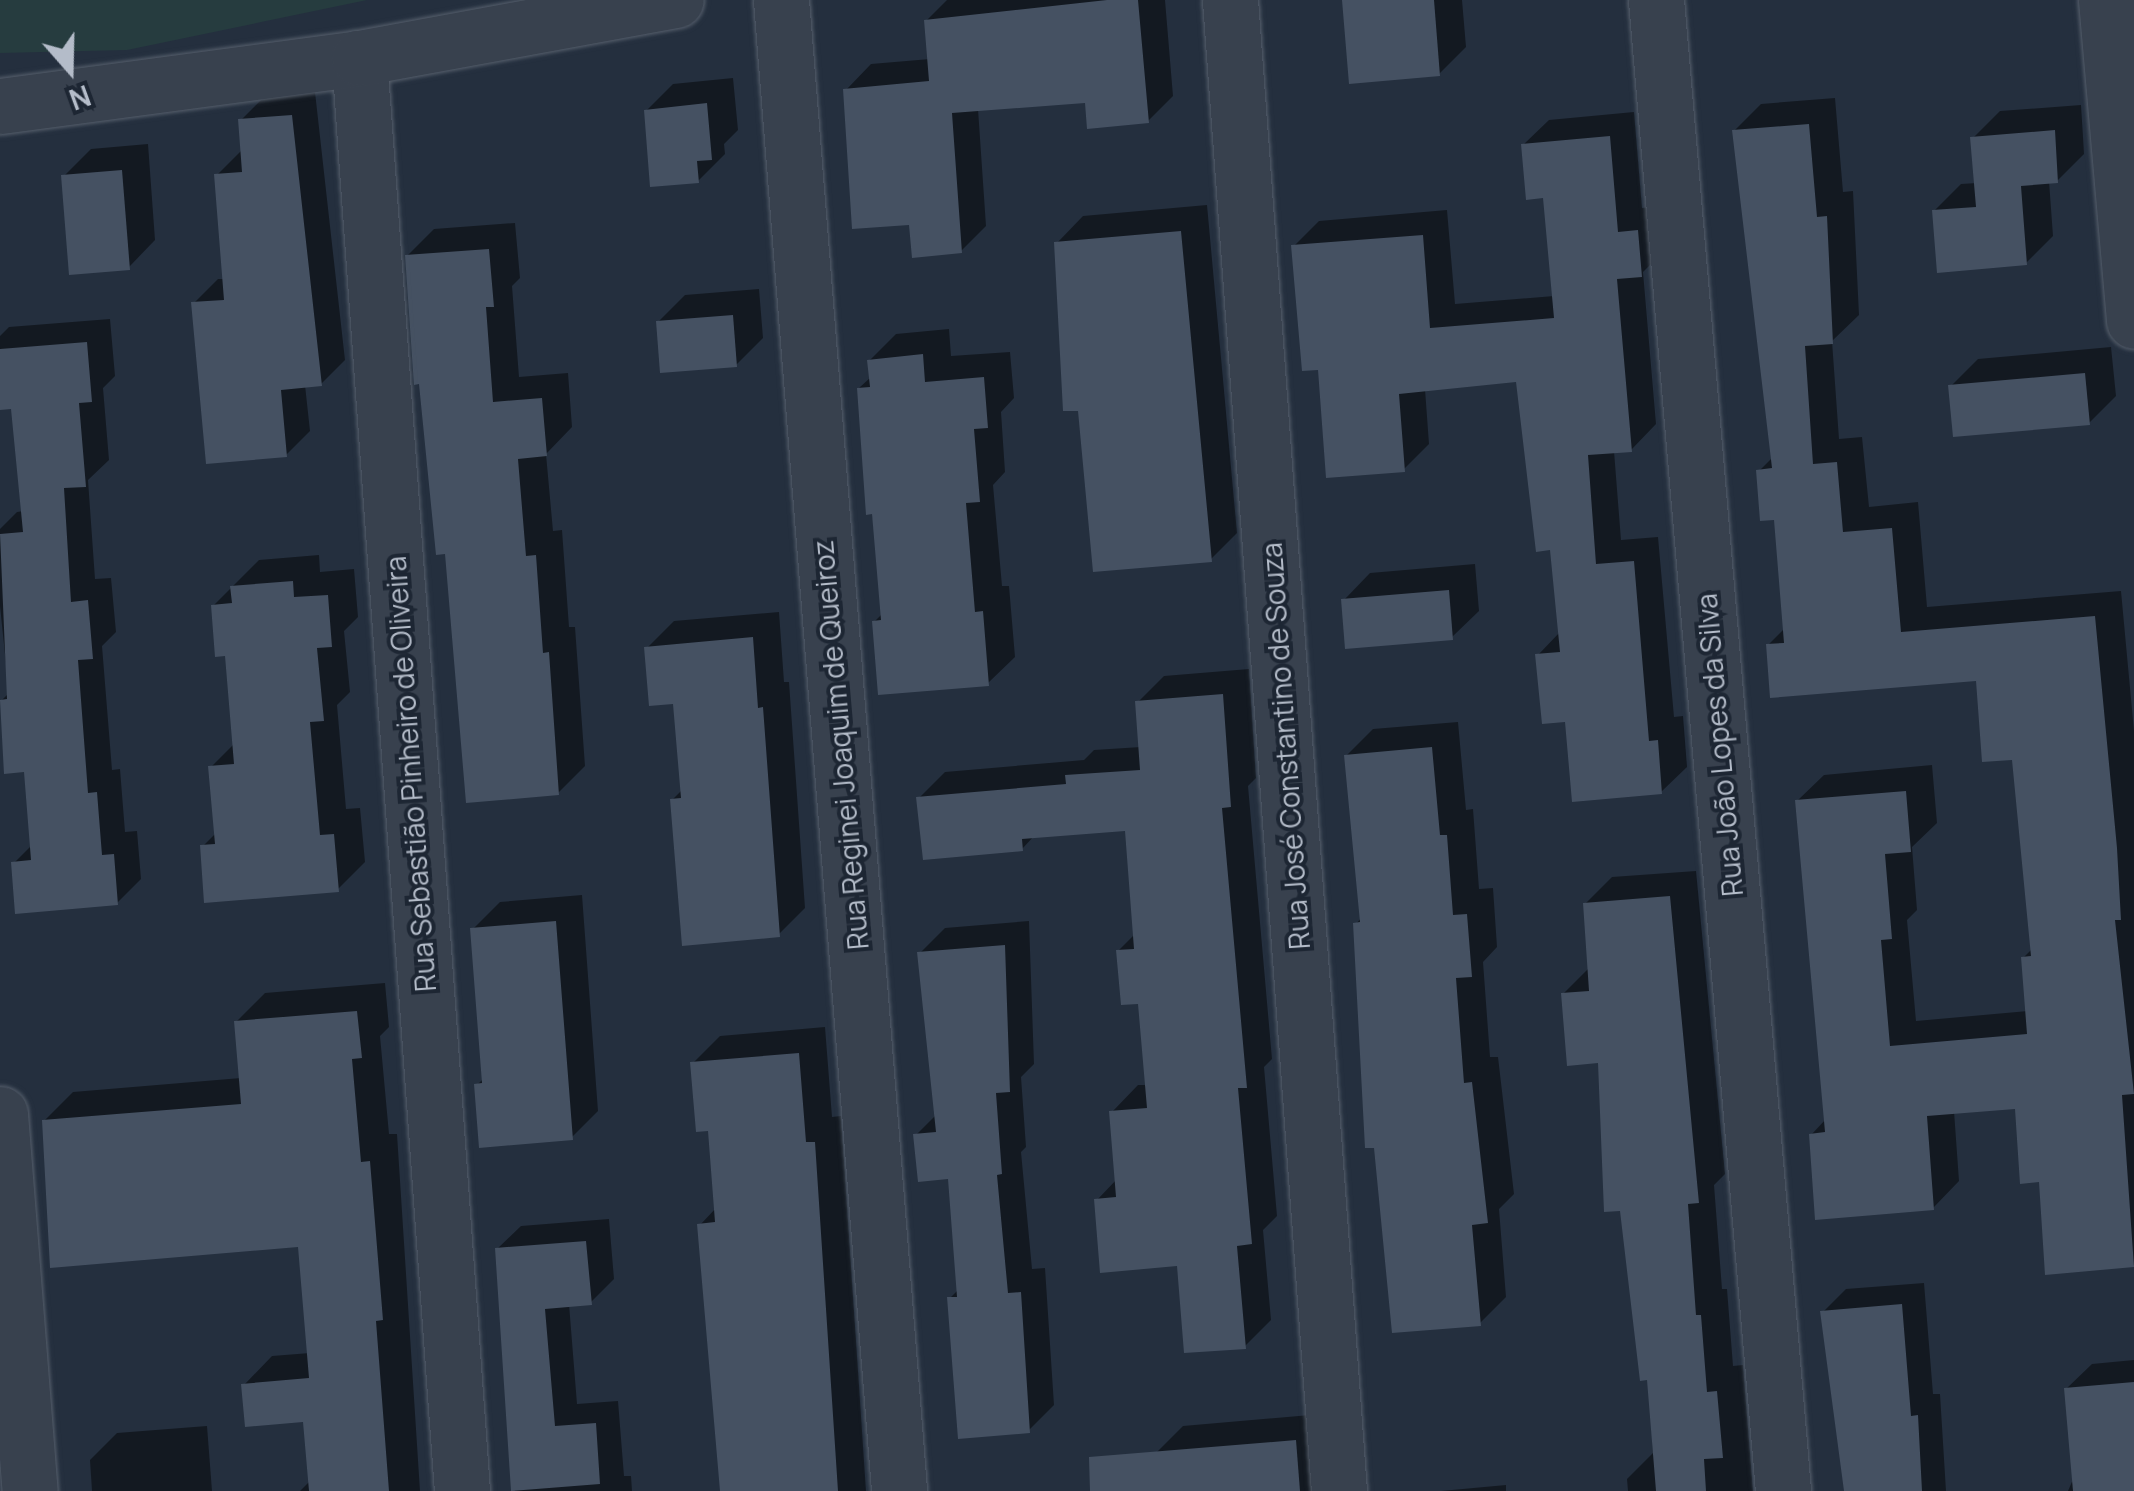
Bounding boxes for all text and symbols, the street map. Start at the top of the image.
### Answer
north arrow [20,20,120,120]
text: N [64,77,96,119]
street label: Rua Reginei Joaquim de Queiroz [805,539,875,951]
street label: Rua José Constantino de Souza [1254,541,1316,951]
street label: Rua Sebastião Pinheiro de Oliveira [378,555,442,993]
street label: Rua João Lopes da Silva [1689,592,1749,898]

